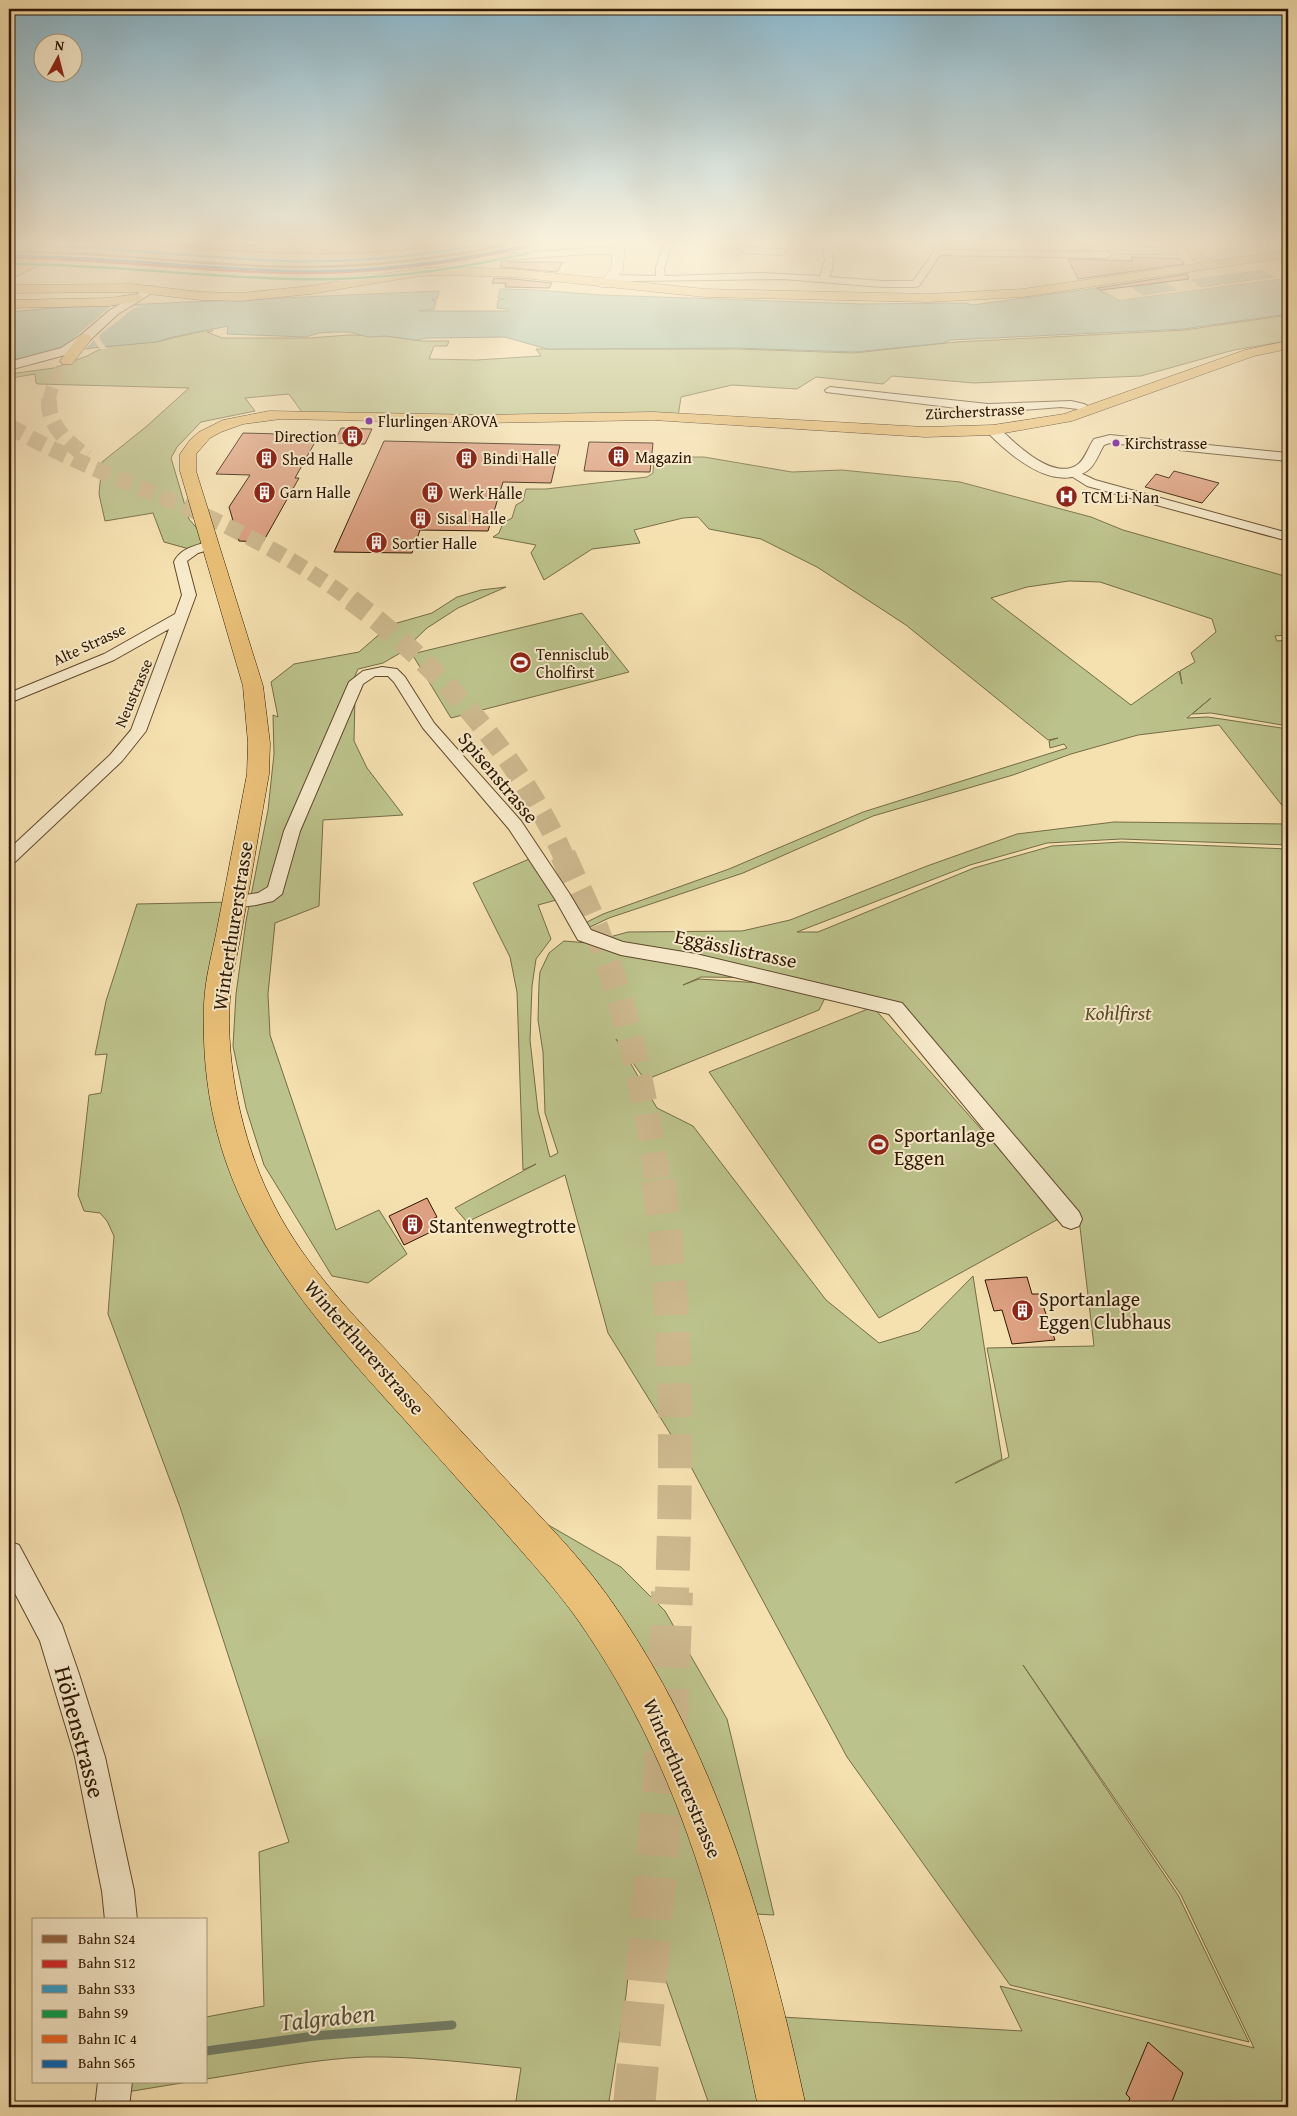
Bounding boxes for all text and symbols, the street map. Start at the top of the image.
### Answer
north arrow [32,32,82,82]
text: N [54,35,66,56]
street label: Zürcherstrasse [925,396,1025,426]
place label: Flurlingen AROVA [378,409,499,433]
marker: Flurlingen AROVA [364,416,374,426]
place label: Direction [275,424,337,448]
building icon: Direction [341,424,365,448]
place label: Kirchstrasse [1125,431,1207,455]
marker: Kirchstrasse [1111,438,1121,448]
building icon: Magazin [607,445,631,469]
place label: Magazin [635,445,692,469]
building icon: Bindi Halle [455,446,479,470]
place label: Bindi Halle [483,446,557,470]
building icon: Shed Halle [254,447,278,471]
place label: Shed Halle [282,447,353,471]
building icon: Garn Halle [252,480,276,504]
place label: Garn Halle [280,480,351,504]
building icon: Werk Halle [421,481,445,505]
place label: Werk Halle [449,481,522,505]
hospital icon: TCM Li Nan [1054,485,1078,509]
place label: TCM Li Nan [1082,485,1159,509]
building icon: Sisal Halle [409,506,433,530]
place label: Sisal Halle [437,506,506,530]
building icon: Sortier Halle [364,531,388,555]
place label: Sortier Halle [392,531,477,555]
street label: Alte Strasse [48,617,130,671]
place label: Tennisclub Cholfirst [536,642,609,684]
sports icon: Tennisclub Cholfirst [508,651,532,675]
street label: Neustrasse [108,655,158,731]
street label: Spisenstrasse [452,725,546,829]
street label: Winterthurerstrasse [204,839,260,1013]
street label: Eggässlistrasse [672,921,800,975]
park label: Kohlfirst [1084,998,1152,1027]
place label: Sportanlage Eggen [894,1120,995,1172]
sports icon: Sportanlage Eggen [866,1133,890,1157]
place label: Stantenwegtrotte [429,1211,576,1240]
building icon: Stantenwegtrotte [401,1213,425,1237]
street label: Winterthurerstrasse [298,1273,432,1421]
place label: Sportanlage Eggen Clubhaus [1039,1284,1171,1336]
building icon: Sportanlage Eggen Clubhaus [1011,1298,1035,1322]
street label: Höhenstrasse [46,1662,114,1802]
street label: Winterthurerstrasse [636,1694,730,1862]
legend [32,1918,208,2084]
text: Bahn S24 [78,1928,136,1949]
text: Bahn S12 [78,1952,136,1973]
text: Bahn S33 [78,1978,136,1999]
water label: Talgraben [277,1994,377,2040]
text: Bahn S9 [78,2002,128,2023]
text: Bahn IC 4 [78,2028,137,2049]
text: Bahn S65 [78,2052,136,2073]

